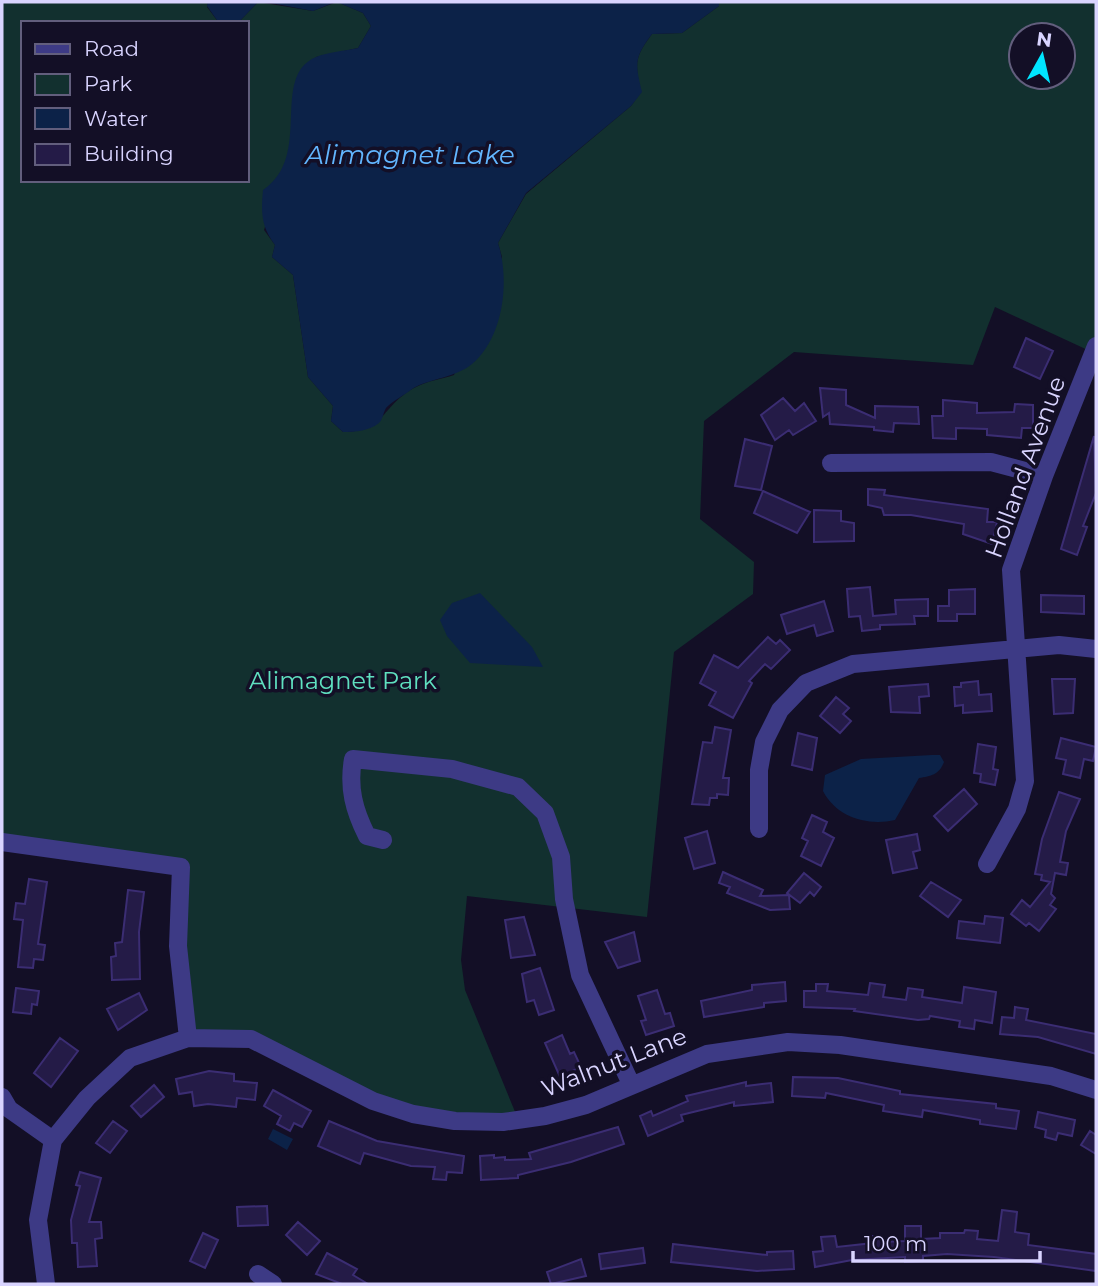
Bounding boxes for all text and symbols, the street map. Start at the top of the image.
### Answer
legend [21,21,248,182]
north arrow [1007,21,1077,91]
text: N [1035,27,1054,52]
text: Road [84,36,139,61]
text: Park [84,71,132,96]
text: Water [84,106,148,131]
water label: Alimagnet Lake [303,139,515,171]
text: Building [84,141,174,166]
street label: Holland Avenue [979,372,1071,562]
park label: Alimagnet Park [249,666,438,695]
street label: Walnut Lane [537,1021,691,1103]
scale bar [853,1220,1040,1264]
text: 100 m [864,1231,927,1256]

